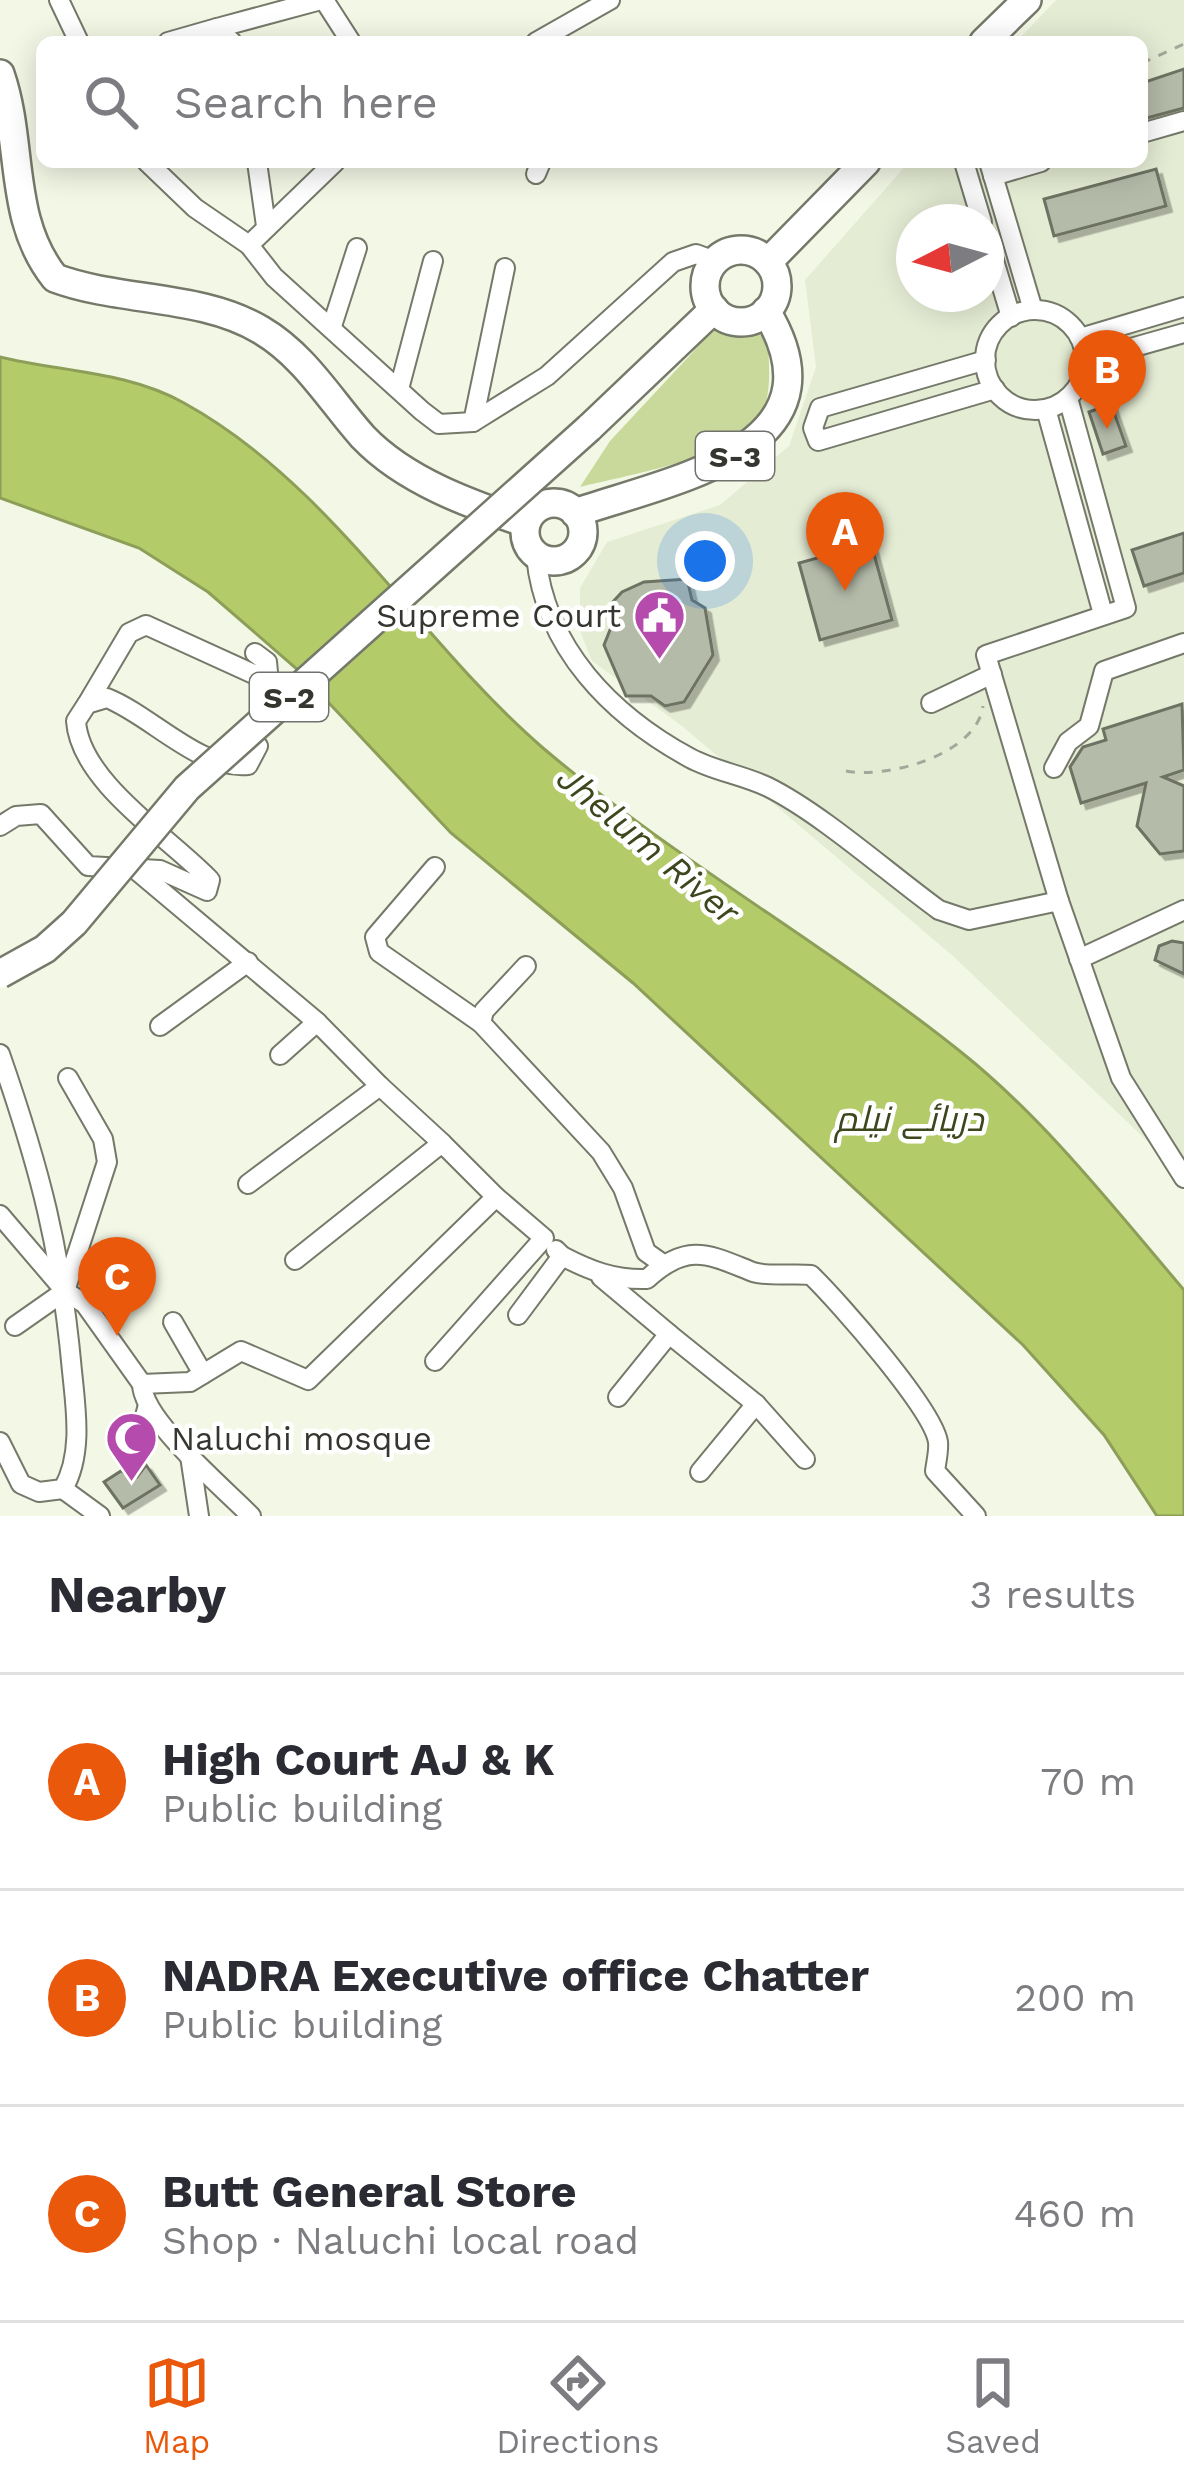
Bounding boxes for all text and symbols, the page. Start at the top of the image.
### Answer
search box [36,36,1148,168]
icon: search [78,69,144,135]
text: Search here [174,76,438,129]
north arrow [896,204,1004,312]
pin: B [1068,330,1146,429]
road number: S-3 [696,432,774,480]
pin: A [806,492,884,591]
your location [675,531,735,591]
public building icon: Supreme Court [632,587,688,661]
place label: Supreme Court [376,596,621,635]
road number: S-2 [250,673,328,721]
water label: Jhelum River [548,757,749,935]
water label: دریائے نیلم [833,1098,985,1143]
pin: C [78,1237,156,1336]
mosque icon: Naluchi mosque [104,1410,160,1484]
place label: Naluchi mosque [171,1419,432,1458]
text: Nearby [48,1565,226,1624]
text: 3 results [970,1572,1136,1617]
text: High Court AJ & K [162,1733,555,1786]
text: A [74,1759,100,1804]
text: 70 m [1040,1759,1136,1804]
text: Public building [162,1786,442,1831]
text: NADRA Executive office Chatter [162,1949,869,2002]
text: B [74,1975,100,2020]
text: 200 m [1014,1975,1136,2020]
text: Public building [162,2002,442,2047]
text: Butt General Store [162,2165,577,2218]
text: C [74,2191,100,2236]
text: 460 m [1014,2191,1136,2236]
text: Shop · Naluchi local road [162,2218,639,2263]
tab: Map [143,2350,210,2461]
tab: Directions [496,2350,659,2461]
tab: Saved [945,2350,1041,2461]

